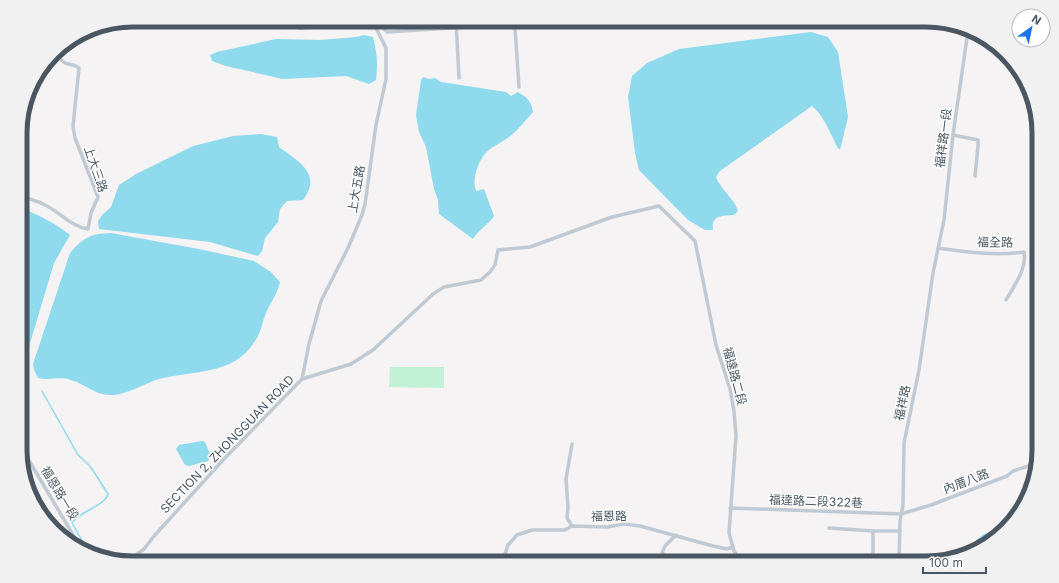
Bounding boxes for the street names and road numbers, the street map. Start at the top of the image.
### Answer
street label: 福祥路一段 [932,107,954,169]
street label: 上大三路 [81,144,111,194]
street label: 上大五路 [344,164,368,214]
street label: 福全路 [977,234,1013,250]
street label: 福達路二段 [720,345,750,407]
street label: SECTION 2, ZHONGGUAN ROAD [157,372,297,516]
street label: 福祥路 [891,384,913,422]
street label: 福恩路一段 [38,463,82,523]
street label: 內厝八路 [941,465,991,497]
street label: 福達路二段322巷 [769,492,863,510]
street label: 福恩路 [591,508,627,524]

